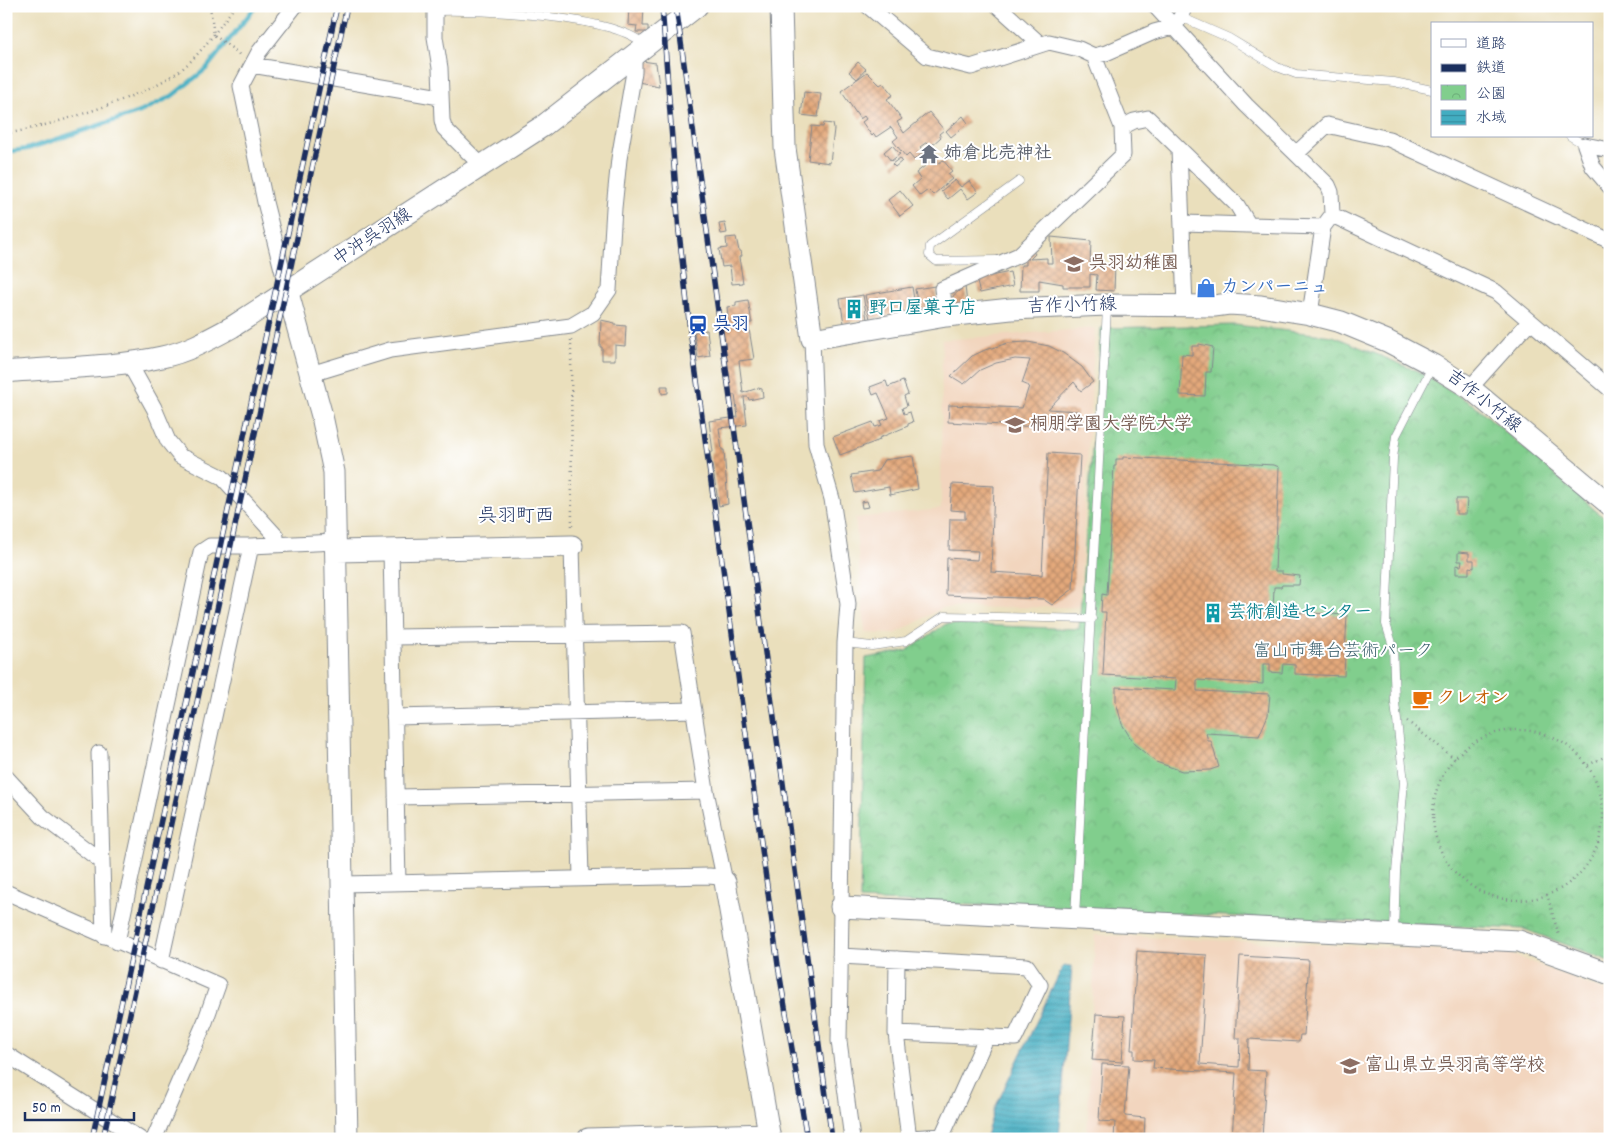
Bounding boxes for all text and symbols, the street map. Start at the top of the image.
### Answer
legend [1431,22,1594,138]
text: 道路 [1476,34,1506,56]
text: 鉄道 [1476,58,1506,80]
text: 公園 [1476,84,1506,106]
text: 水域 [1476,108,1506,130]
place label: 姉倉比売神社 [944,142,1052,167]
temple icon: 姉倉比売神社 [918,143,940,165]
street label: 中沖呉羽線 [328,203,418,273]
place label: 呉羽幼稚園 [1089,252,1179,277]
school or university icon: 呉羽幼稚園 [1063,253,1085,275]
place label: カンパーニュ [1221,276,1328,301]
shop icon: カンパーニュ [1195,277,1217,299]
street label: 吉作小竹線 [1027,293,1117,321]
place label: 野口屋菓子店 [869,297,977,322]
building icon: 野口屋菓子店 [843,298,865,320]
place label: 呉羽 [713,313,749,338]
station icon: 呉羽 [687,314,709,336]
street label: 吉作小竹線 [1440,364,1526,440]
place label: 桐朋学園大学院大学 [1030,413,1192,438]
school or university icon: 桐朋学園大学院大学 [1004,414,1026,436]
district label: 呉羽町西 [478,504,554,531]
place label: 芸術創造センター [1228,601,1372,626]
building icon: 芸術創造センター [1202,602,1224,624]
park label: 富山市舞台芸術パーク [1253,640,1433,665]
place label: クレオン [1437,687,1509,712]
cafe icon: クレオン [1411,688,1433,710]
place label: 富山県立呉羽高等学校 [1365,1054,1545,1079]
school or university icon: 富山県立呉羽高等学校 [1339,1055,1361,1077]
scale bar [25,1090,134,1122]
text: 50 m [32,1098,61,1120]

